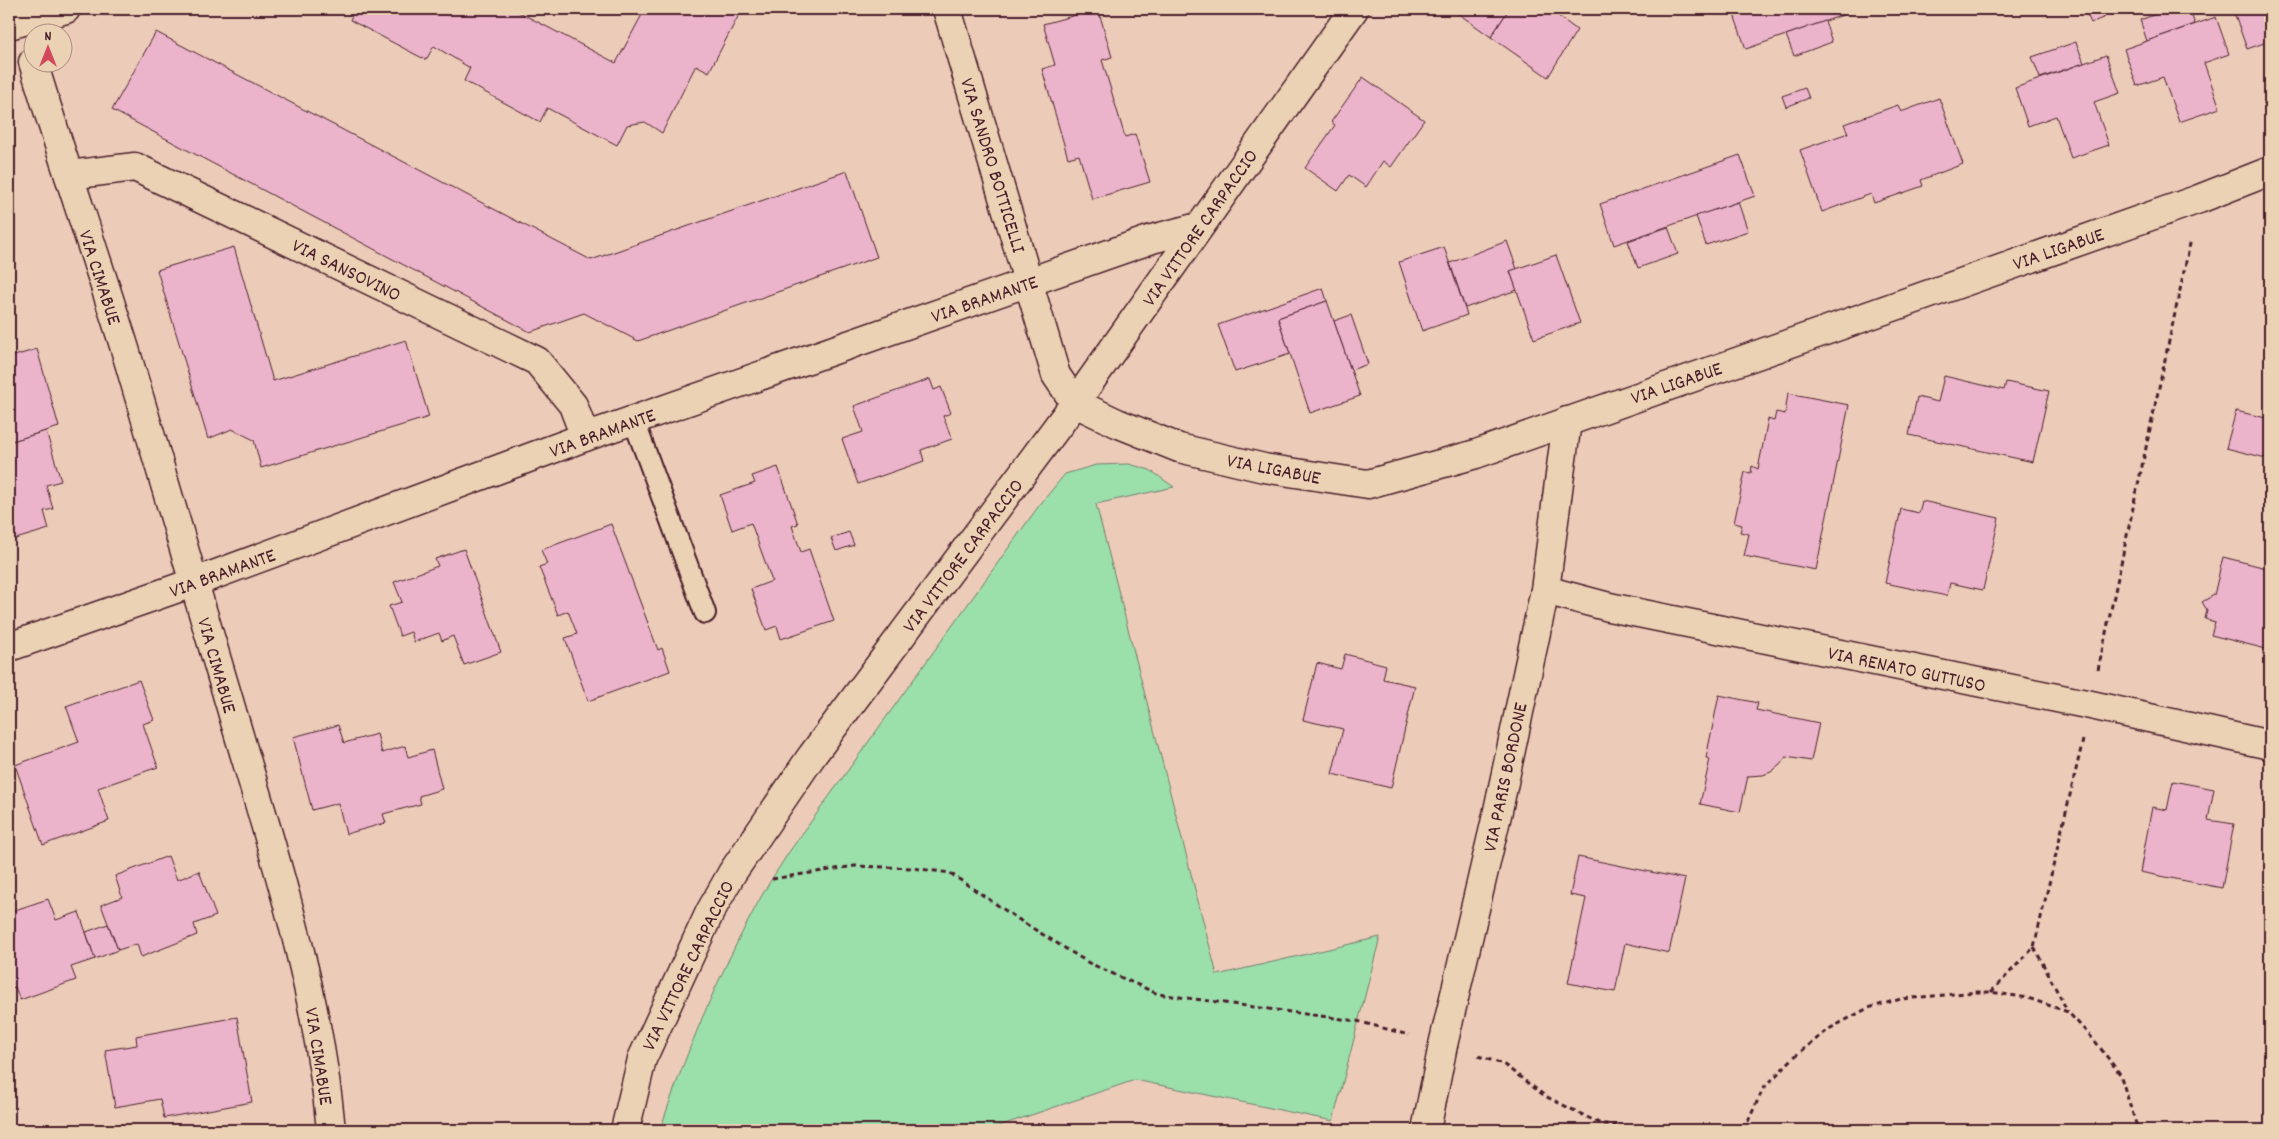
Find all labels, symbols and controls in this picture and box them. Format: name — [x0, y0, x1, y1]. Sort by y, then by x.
north arrow — [22, 22, 72, 72]
text: N — [45, 27, 52, 47]
street label: VIA SANDRO BOTTICELLI — [951, 75, 1031, 257]
street label: VIA VITTORE CARPACCIO — [1137, 145, 1266, 313]
street label: VIA LIGABUE — [2010, 222, 2108, 280]
street label: VIA CIMABUE — [70, 227, 127, 329]
street label: VIA SANSOVINO — [286, 233, 405, 310]
street label: VIA BRAMANTE — [928, 270, 1042, 332]
street label: VIA LIGABUE — [1628, 356, 1726, 414]
street label: VIA BRAMANTE — [546, 403, 660, 467]
street label: VIA LIGABUE — [1224, 448, 1323, 494]
street label: VIA VITTORE CARPACCIO — [897, 474, 1032, 640]
street label: VIA BRAMANTE — [166, 543, 280, 607]
street label: VIA CIMABUE — [188, 615, 242, 717]
street label: VIA RENATO GUTTUSO — [1825, 641, 1988, 701]
street label: VIA PARIS BORDONE — [1477, 700, 1536, 855]
street label: VIA VITTORE CARPACCIO — [636, 877, 743, 1056]
street label: VIA CIMABUE — [296, 1006, 339, 1107]

